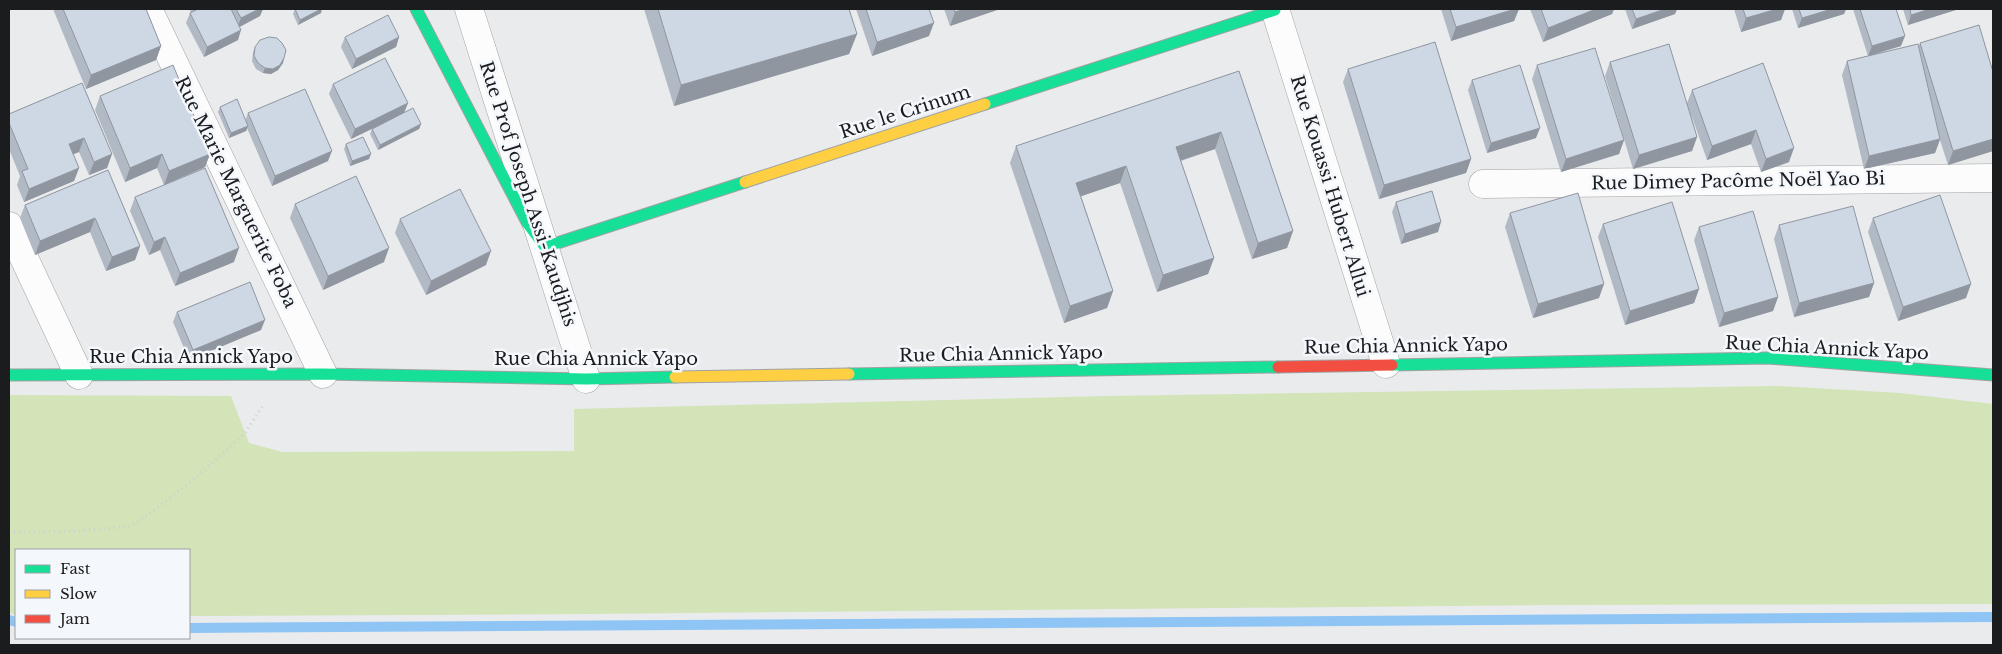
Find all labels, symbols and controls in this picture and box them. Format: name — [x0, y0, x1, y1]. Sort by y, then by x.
street label: Rue Prof Joseph Assi-Kaudjhis — [475, 59, 581, 329]
street label: Rue Kouassi Hubert Allui — [1286, 72, 1374, 300]
street label: Rue Marie Marguerite Foba — [170, 73, 302, 311]
street label: Rue le Crinum — [837, 81, 973, 143]
street label: Rue Dimey Pacôme Noël Yao Bi — [1591, 167, 1885, 195]
street label: Rue Chia Annick Yapo — [1725, 332, 1929, 364]
street label: Rue Chia Annick Yapo — [1304, 333, 1508, 359]
street label: Rue Chia Annick Yapo — [899, 341, 1103, 367]
street label: Rue Chia Annick Yapo — [89, 346, 293, 368]
street label: Rue Chia Annick Yapo — [494, 348, 698, 370]
legend — [15, 549, 190, 639]
text: Fast — [60, 559, 91, 578]
text: Slow — [60, 584, 97, 603]
text: Jam — [58, 609, 90, 628]

